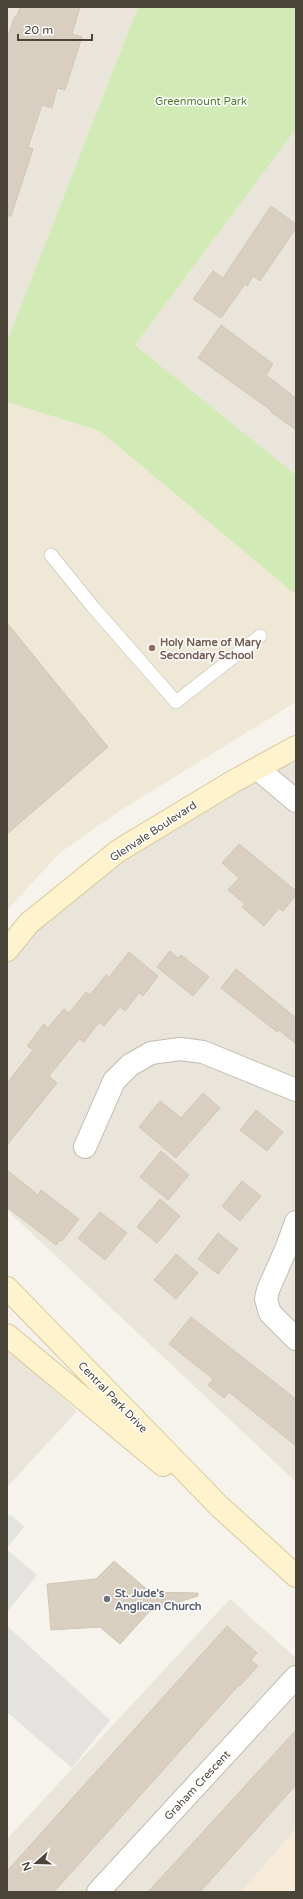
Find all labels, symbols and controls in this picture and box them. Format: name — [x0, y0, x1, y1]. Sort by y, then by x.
scale bar — [18, 16, 92, 42]
text: 20 m — [24, 23, 53, 37]
park label: Greenmount Park — [155, 95, 247, 108]
place label: Holy Name of Mary Secondary School — [160, 636, 261, 663]
marker: Holy Name of Mary Secondary School — [147, 643, 157, 653]
street label: Glenvale Boulevard — [108, 799, 199, 864]
street label: Central Park Drive — [75, 1359, 150, 1436]
place label: St. Jude's Anglican Church — [115, 1587, 202, 1614]
marker: St. Jude's Anglican Church — [102, 1594, 112, 1604]
street label: Graham Crescent — [162, 1748, 233, 1823]
north arrow — [16, 1843, 56, 1883]
text: N — [19, 1860, 35, 1873]

